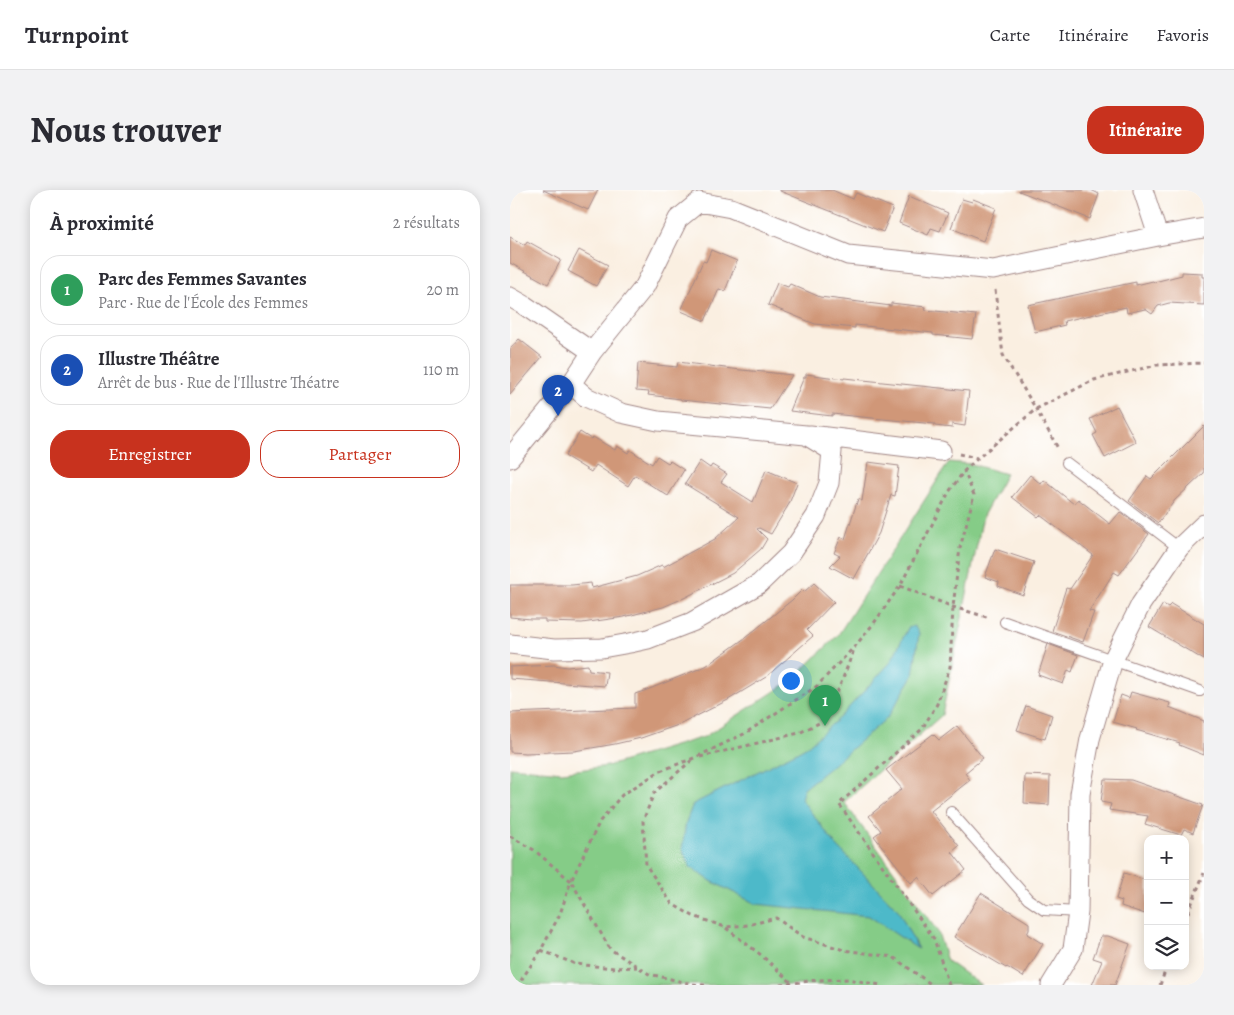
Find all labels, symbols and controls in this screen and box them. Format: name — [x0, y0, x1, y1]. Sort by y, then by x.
text: Turnpoint — [25, 19, 129, 51]
text: Carte — [990, 23, 1030, 47]
text: Itinéraire — [1058, 23, 1129, 47]
text: Favoris — [1157, 23, 1209, 47]
text: Nous trouver — [30, 106, 222, 154]
button: Itinéraire — [1087, 106, 1204, 154]
text: À proximité — [50, 209, 154, 237]
text: 2 résultats — [393, 212, 460, 234]
text: Parc des Femmes Savantes — [98, 266, 307, 292]
text: 1 — [64, 279, 70, 301]
text: 20 m — [426, 279, 459, 301]
text: Parc · Rue de l'École des Femmes — [98, 292, 308, 314]
text: Illustre Théâtre — [98, 346, 220, 372]
text: 2 — [63, 359, 71, 381]
text: 110 m — [423, 359, 459, 381]
text: Arrêt de bus · Rue de l'Illustre Théatre — [98, 372, 339, 394]
pin: 2 — [542, 375, 574, 416]
button: Enregistrer — [50, 430, 250, 478]
button: Partager — [260, 430, 460, 478]
your location — [778, 668, 804, 694]
pin: 1 — [809, 685, 841, 726]
map controls — [1144, 835, 1189, 970]
button: + — [1144, 835, 1189, 880]
button: − — [1144, 880, 1189, 925]
button: layers — [1144, 925, 1189, 970]

